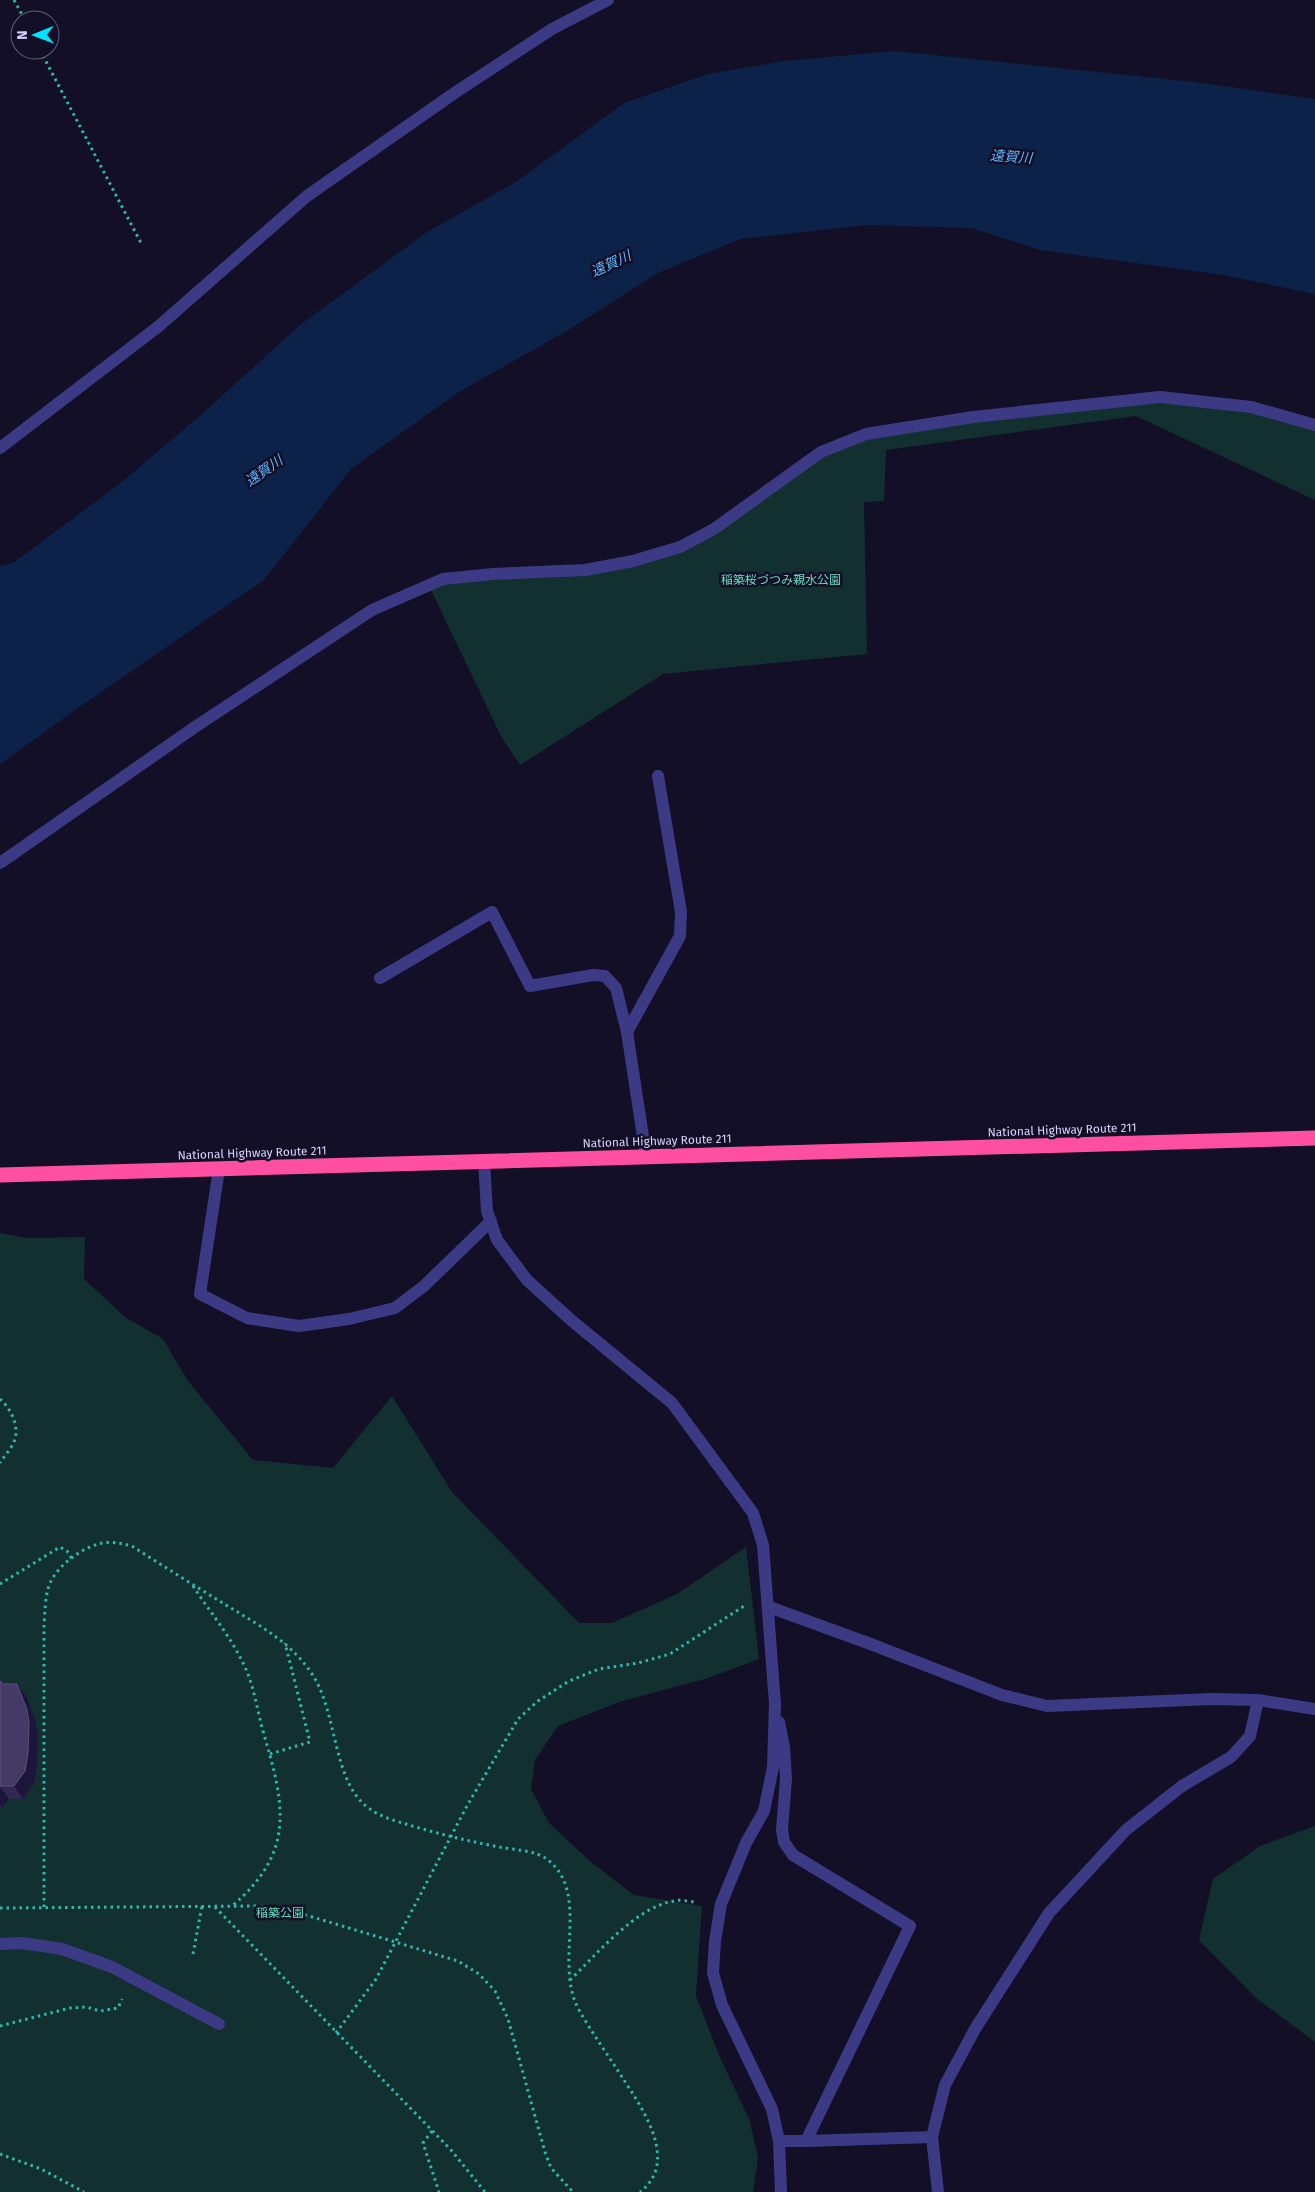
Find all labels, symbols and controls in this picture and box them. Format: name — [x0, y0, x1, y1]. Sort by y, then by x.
north arrow — [10, 10, 60, 60]
text: N — [14, 30, 31, 40]
water label: 遠賀川 — [989, 147, 1035, 167]
water label: 遠賀川 — [588, 247, 635, 281]
water label: 遠賀川 — [242, 451, 288, 490]
park label: 稲築桜づつみ親水公園 — [721, 573, 841, 587]
street label: National Highway Route 211 — [987, 1120, 1137, 1140]
street label: National Highway Route 211 — [582, 1131, 732, 1151]
street label: National Highway Route 211 — [177, 1143, 327, 1163]
park label: 稲築公園 — [256, 1906, 304, 1920]

